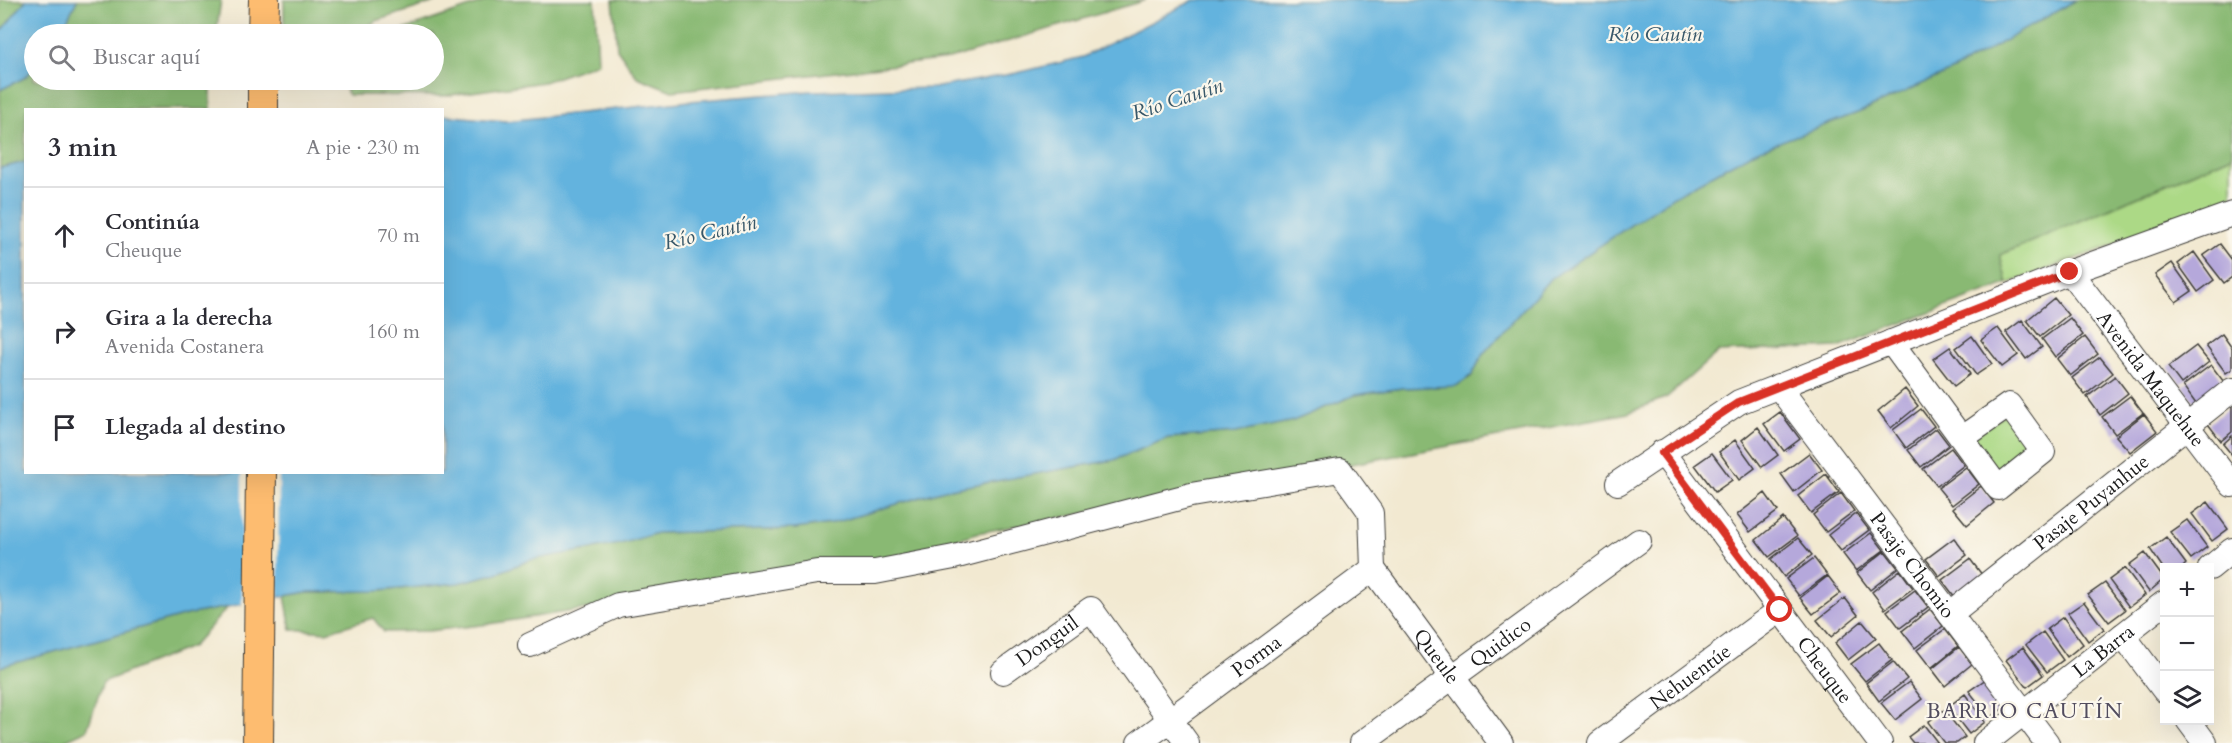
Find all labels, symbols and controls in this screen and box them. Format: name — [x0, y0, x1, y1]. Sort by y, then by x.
water label: Río Cautín — [1608, 20, 1703, 49]
search box — [24, 24, 444, 90]
icon: search — [45, 41, 78, 74]
text: Buscar aquí — [93, 42, 200, 72]
water label: Río Cautín — [1128, 71, 1227, 128]
text: 3 min — [48, 130, 117, 165]
text: A pie · 230 m — [306, 134, 420, 161]
text: Continúa — [105, 207, 200, 237]
water label: Río Cautín — [661, 208, 760, 257]
icon: ahead — [48, 219, 81, 252]
text: 70 m — [377, 222, 420, 249]
text: Cheuque — [105, 237, 182, 264]
route end — [2056, 258, 2082, 284]
text: Gira a la derecha — [105, 303, 273, 333]
street label: Avenida Maquehue — [2090, 305, 2211, 453]
icon: right — [48, 315, 81, 348]
text: 160 m — [367, 318, 420, 345]
text: Avenida Costanera — [105, 333, 264, 360]
icon: arrive — [48, 411, 81, 444]
text: Llegada al destino — [105, 412, 286, 442]
street label: Pasaje Puyanhue — [2028, 448, 2155, 557]
street label: Pasaje Chomio — [1864, 507, 1961, 624]
map controls — [2160, 563, 2214, 725]
button: + — [2160, 563, 2214, 617]
route start — [1766, 596, 1792, 622]
street label: Donguil — [1010, 609, 1084, 673]
street label: Quidico — [1464, 611, 1537, 674]
button: − — [2160, 617, 2214, 671]
street label: La Barra — [2067, 618, 2140, 684]
street label: Queule — [1407, 623, 1466, 689]
street label: Porma — [1226, 629, 1287, 684]
street label: Cheuque — [1791, 631, 1859, 709]
street label: Nehuentúe — [1644, 638, 1737, 716]
button: layers — [2160, 671, 2214, 725]
district label: BARRIO CAUTÍN — [1926, 697, 2124, 726]

